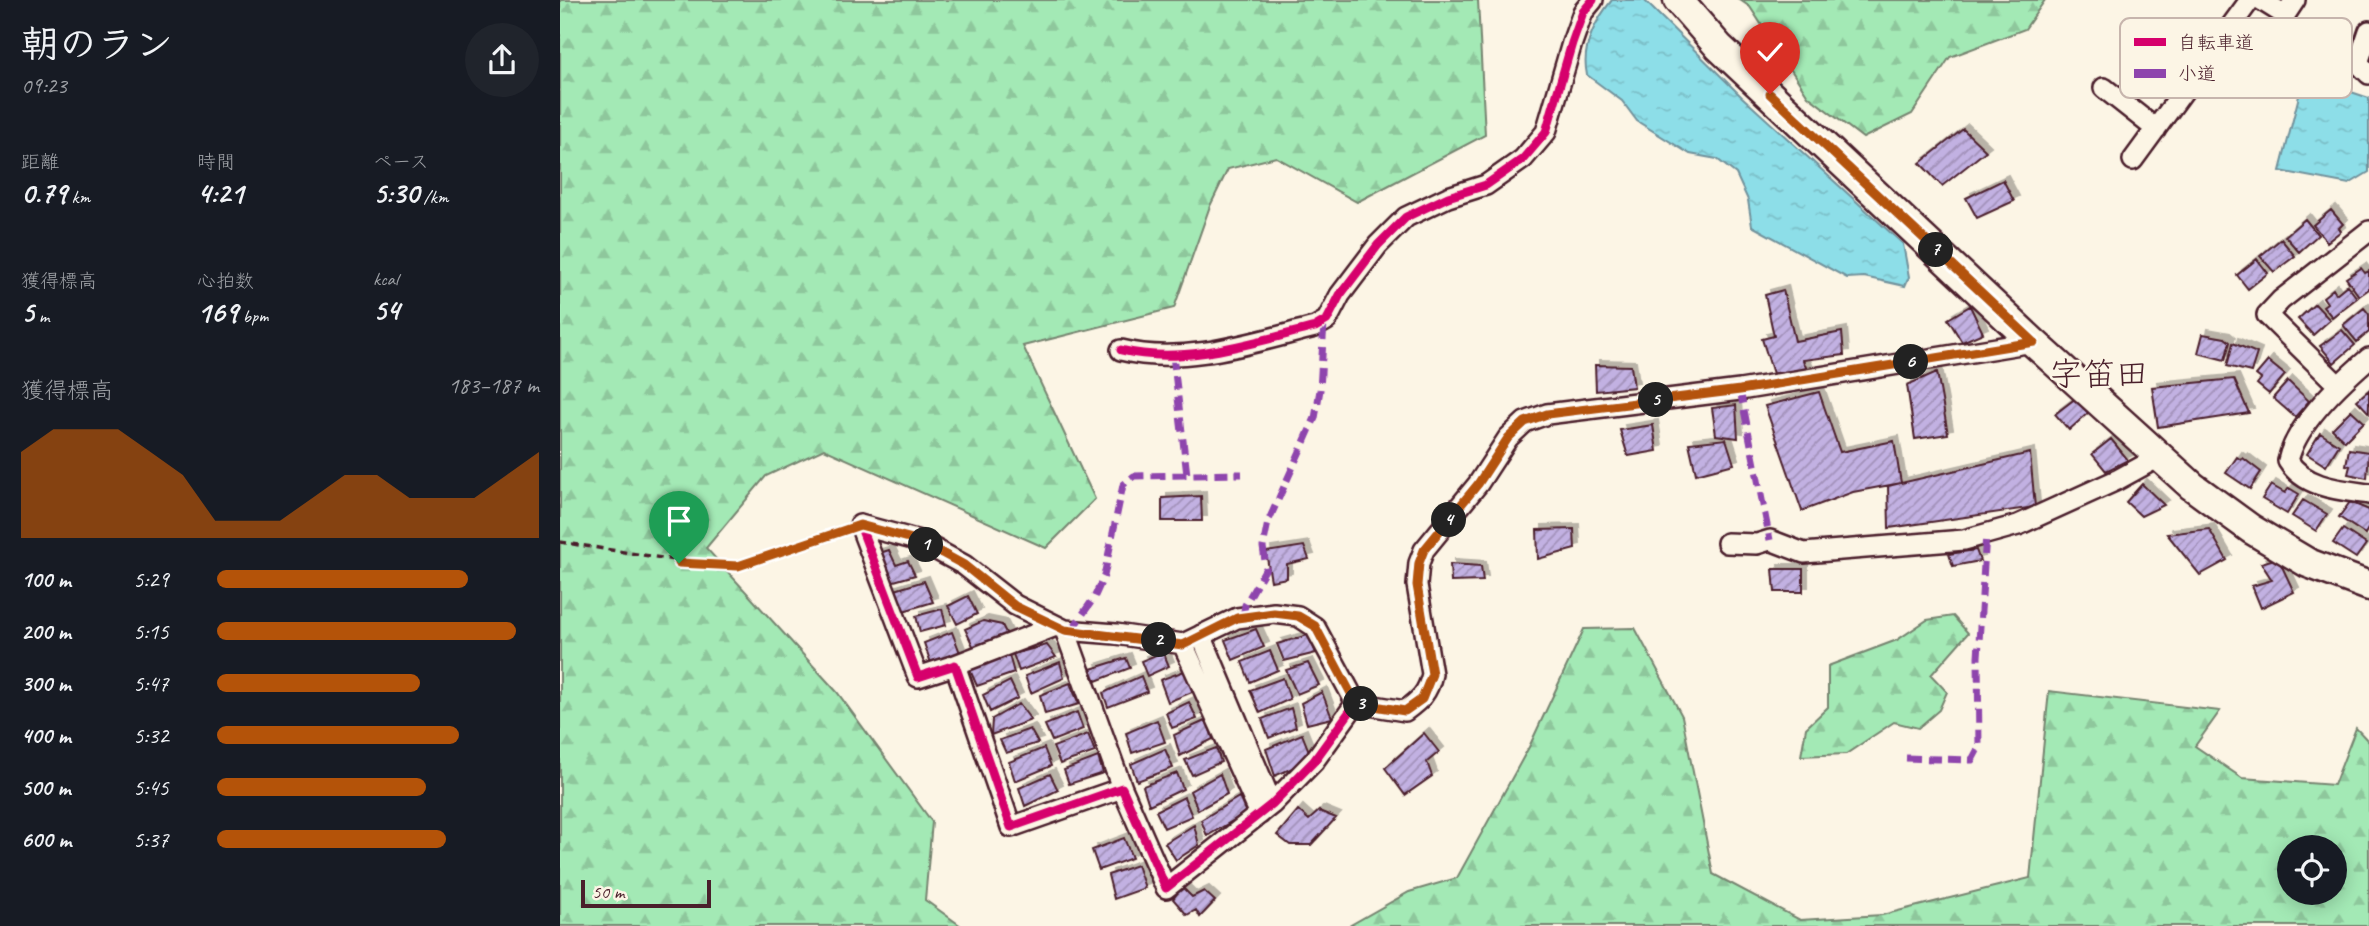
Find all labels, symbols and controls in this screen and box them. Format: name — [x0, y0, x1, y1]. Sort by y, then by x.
legend — [2120, 18, 2352, 98]
text: 朝のラン — [21, 21, 173, 68]
pin — [1740, 22, 1800, 94]
button: share — [465, 23, 539, 97]
text: 自転車道 — [2178, 31, 2254, 55]
icon: check — [1751, 33, 1789, 71]
text: 小道 — [2178, 62, 2216, 86]
text: 09:23 — [21, 71, 67, 100]
text: 距離 — [21, 150, 59, 174]
text: 時間 — [197, 150, 235, 174]
text: ペース — [373, 150, 429, 174]
text: 0.79 — [21, 174, 67, 212]
text: 4:21 — [197, 174, 243, 212]
text: 5:30 — [373, 174, 419, 212]
text: km — [67, 185, 90, 209]
text: /km — [419, 185, 448, 209]
pin: 7 — [1918, 232, 1954, 268]
text: 7 — [1931, 237, 1940, 261]
text: kcal — [373, 267, 398, 291]
text: 獲得標高 — [21, 269, 97, 293]
text: 心拍数 — [197, 269, 254, 293]
text: 54 — [373, 291, 400, 329]
text: 5 — [21, 293, 34, 331]
text: 169 — [197, 293, 238, 331]
text: m — [34, 304, 49, 328]
text: bpm — [238, 304, 268, 328]
pin: 6 — [1894, 344, 1928, 380]
text: 6 — [1906, 349, 1915, 373]
district label: 字笛田 — [2050, 353, 2149, 395]
text: 183–187 m — [448, 371, 539, 400]
text: 獲得標高 — [21, 376, 113, 405]
pin: 5 — [1638, 382, 1674, 418]
text: 5 — [1651, 387, 1660, 411]
pin — [649, 491, 709, 563]
icon: arrive — [660, 502, 698, 540]
pin: 4 — [1432, 503, 1466, 538]
text: 4 — [1444, 507, 1453, 531]
pin: 1 — [908, 528, 944, 562]
text: 1 — [921, 532, 930, 556]
text: 100 m — [21, 565, 71, 594]
text: 5:29 — [133, 565, 169, 594]
text: 200 m — [21, 617, 71, 646]
text: 5:15 — [133, 617, 169, 646]
pin: 2 — [1142, 622, 1176, 658]
text: 2 — [1154, 627, 1163, 651]
text: 300 m — [21, 669, 71, 698]
text: 5:47 — [133, 669, 169, 698]
pin: 3 — [1344, 686, 1378, 722]
text: 3 — [1356, 691, 1365, 715]
text: 400 m — [21, 721, 71, 750]
text: 5:32 — [133, 721, 169, 750]
text: 500 m — [21, 773, 70, 802]
text: 5:45 — [133, 773, 169, 802]
text: 600 m — [21, 825, 71, 854]
text: 5:37 — [133, 825, 169, 854]
map controls — [2277, 835, 2347, 905]
button: locate — [2277, 835, 2347, 905]
scale bar — [581, 877, 710, 909]
text: 50 m — [592, 880, 624, 904]

